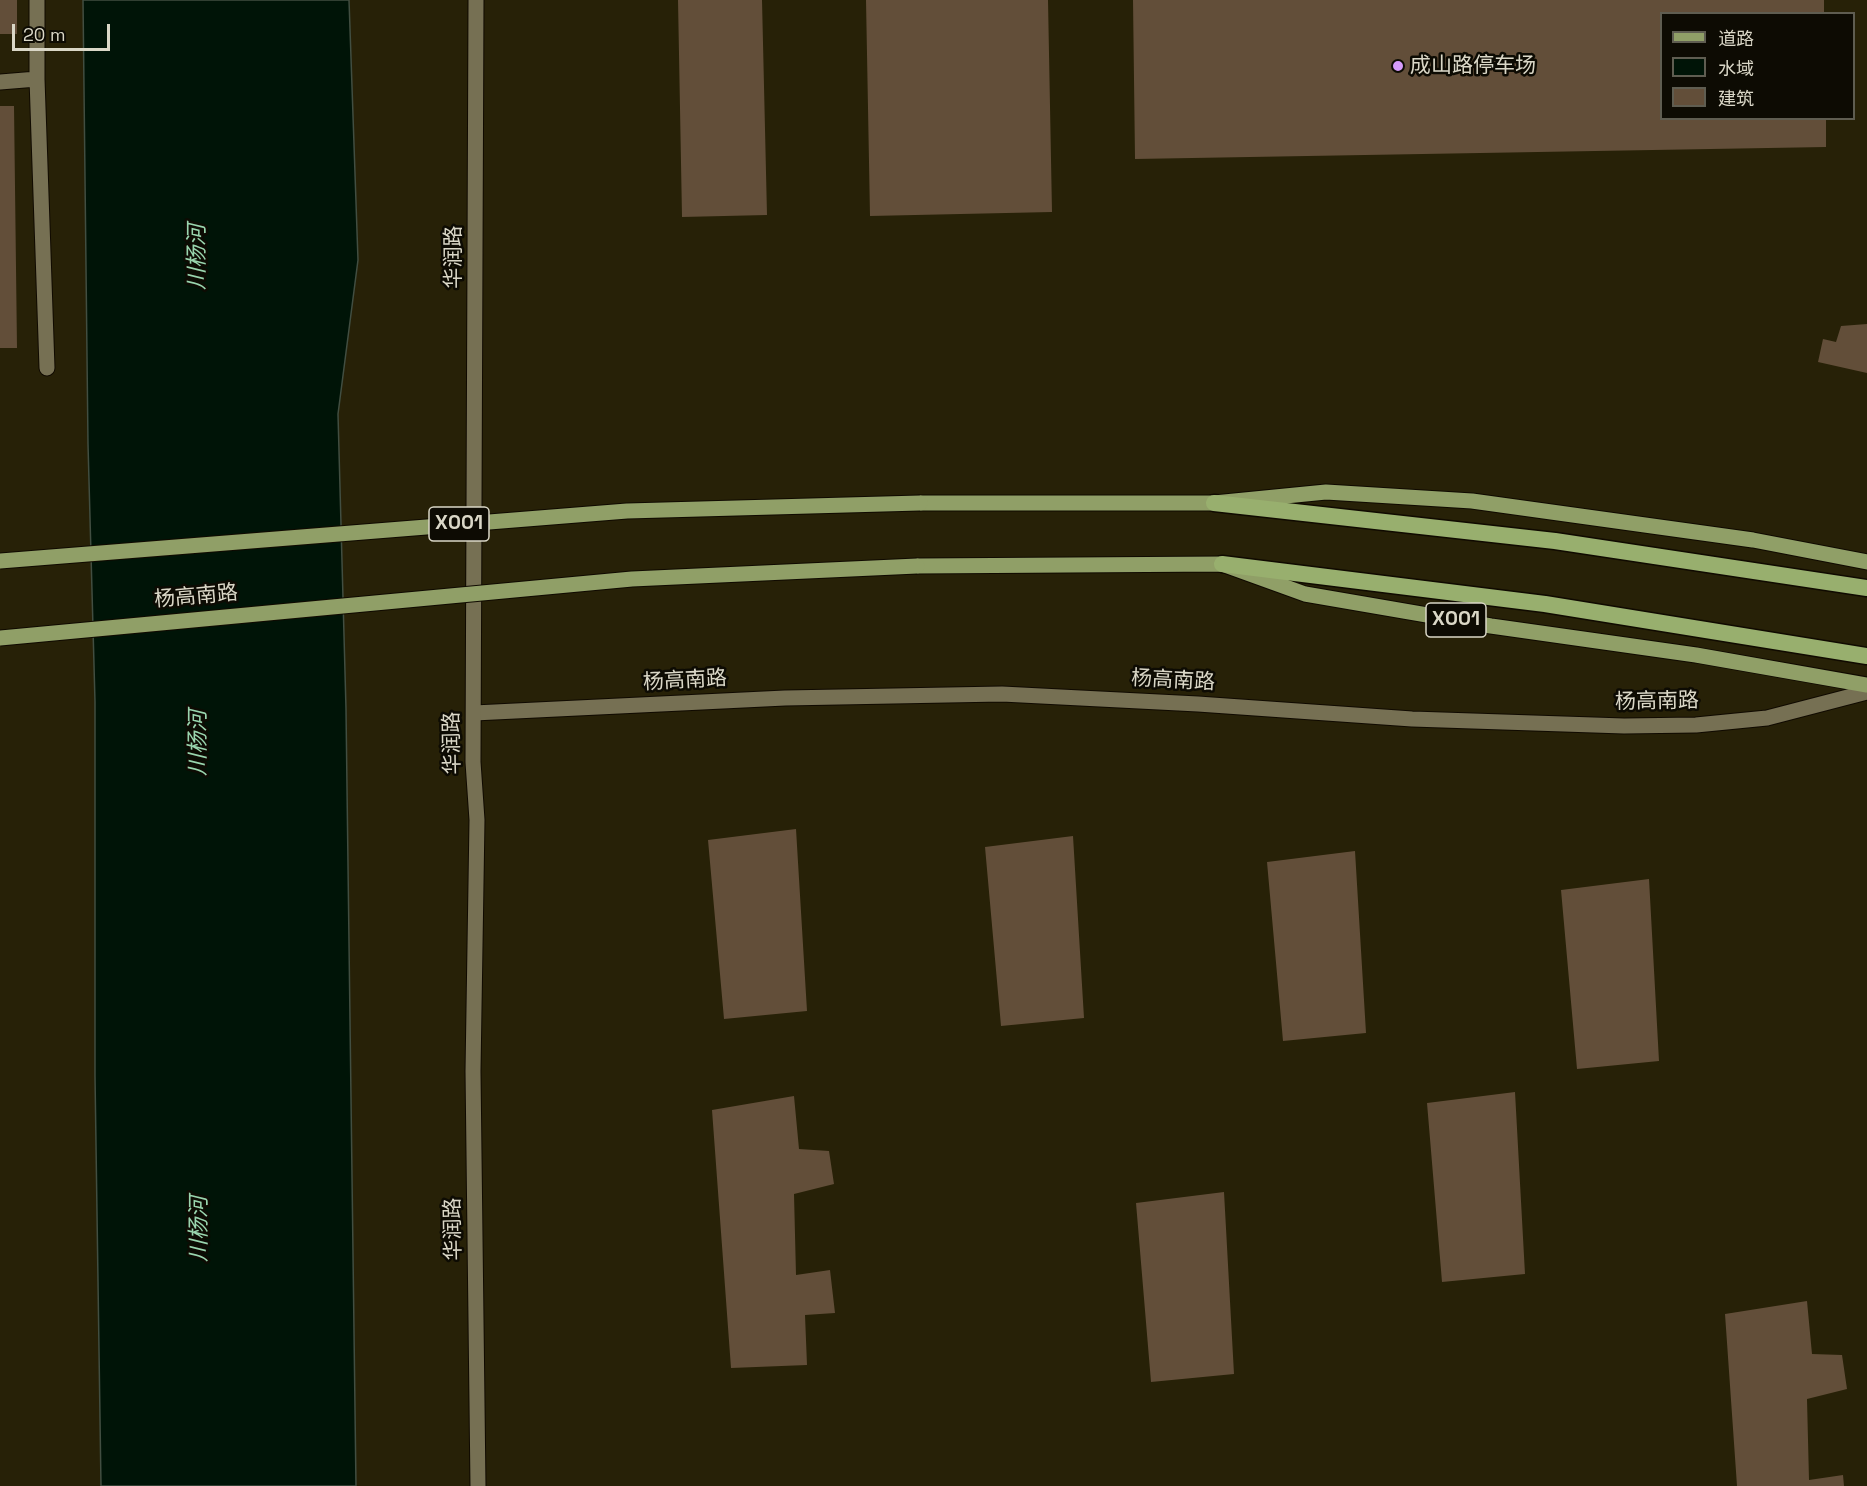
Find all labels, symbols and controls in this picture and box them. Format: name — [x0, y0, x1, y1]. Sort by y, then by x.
scale bar — [15, 12, 112, 50]
legend — [1660, 12, 1855, 120]
text: 20 m — [23, 23, 66, 46]
text: 道路 — [1718, 27, 1754, 50]
place label: 成山路停车场 — [1410, 53, 1536, 79]
text: 水域 — [1718, 57, 1754, 80]
marker: 成山路停车场 — [1391, 59, 1405, 73]
text: 建筑 — [1718, 87, 1754, 110]
water label: 川杨河 — [185, 224, 211, 290]
street label: 华润路 — [441, 226, 467, 288]
road number: X001 — [429, 507, 489, 541]
street label: 杨高南路 — [153, 581, 239, 613]
road number: X001 — [1426, 603, 1486, 637]
street label: 杨高南路 — [642, 666, 728, 696]
street label: 杨高南路 — [1130, 666, 1216, 696]
street label: 杨高南路 — [1615, 689, 1699, 715]
water label: 川杨河 — [186, 710, 212, 776]
street label: 华润路 — [440, 711, 466, 775]
water label: 川杨河 — [187, 1196, 213, 1262]
street label: 华润路 — [441, 1197, 467, 1261]

